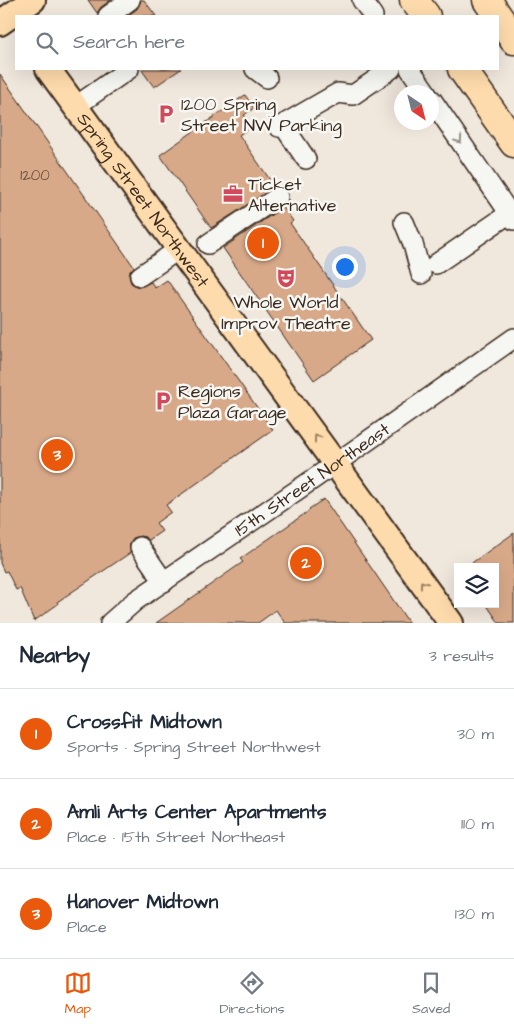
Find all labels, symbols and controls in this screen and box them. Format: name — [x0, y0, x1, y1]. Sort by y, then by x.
search box — [15, 15, 499, 70]
icon: search — [33, 29, 61, 57]
text: Search here — [73, 29, 185, 56]
north arrow — [394, 85, 439, 130]
place label: 1200 Spring Street NW Parking — [181, 92, 342, 139]
parking icon: 1200 Spring Street NW Parking — [155, 103, 177, 125]
street label: Spring Street Northwest — [71, 108, 215, 293]
one-way arrow — [453, 134, 462, 144]
house number: 1200 — [20, 165, 50, 186]
place label: Ticket Alternative — [248, 172, 337, 218]
office icon: Ticket Alternative — [222, 183, 244, 205]
pin: 1 — [247, 224, 279, 262]
your location — [332, 254, 358, 280]
theatre icon: Whole World Improv Theatre — [275, 267, 297, 289]
place label: Whole World Improv Theatre — [221, 290, 351, 336]
place label: Regions Plaza Garage — [178, 379, 287, 426]
parking icon: Regions Plaza Garage — [152, 390, 174, 412]
street label: 15th Street Northeast — [229, 417, 396, 543]
one-way arrow — [314, 434, 323, 444]
pin: 3 — [41, 436, 73, 474]
pin: 2 — [290, 544, 322, 582]
map controls — [454, 563, 499, 608]
button: layers — [454, 563, 499, 608]
one-way arrow — [420, 580, 429, 589]
text: Nearby — [20, 641, 90, 670]
text: 3 results — [429, 645, 494, 667]
text: Crossfit Midtown — [67, 709, 222, 736]
text: 1 — [35, 723, 37, 745]
text: 30 m — [457, 723, 494, 745]
text: Sports · Spring Street Northwest — [67, 736, 321, 758]
text: Amli Arts Center Apartments — [67, 799, 327, 826]
text: 2 — [31, 813, 41, 835]
text: 110 m — [461, 813, 494, 835]
text: Place · 15th Street Northeast — [67, 826, 285, 848]
text: Hanover Midtown — [67, 889, 218, 916]
text: 3 — [32, 903, 40, 925]
text: 130 m — [455, 903, 494, 925]
text: Place — [67, 916, 107, 938]
tab: Map — [64, 969, 92, 1019]
tab: Directions — [219, 969, 284, 1019]
tab: Saved — [412, 969, 450, 1019]

